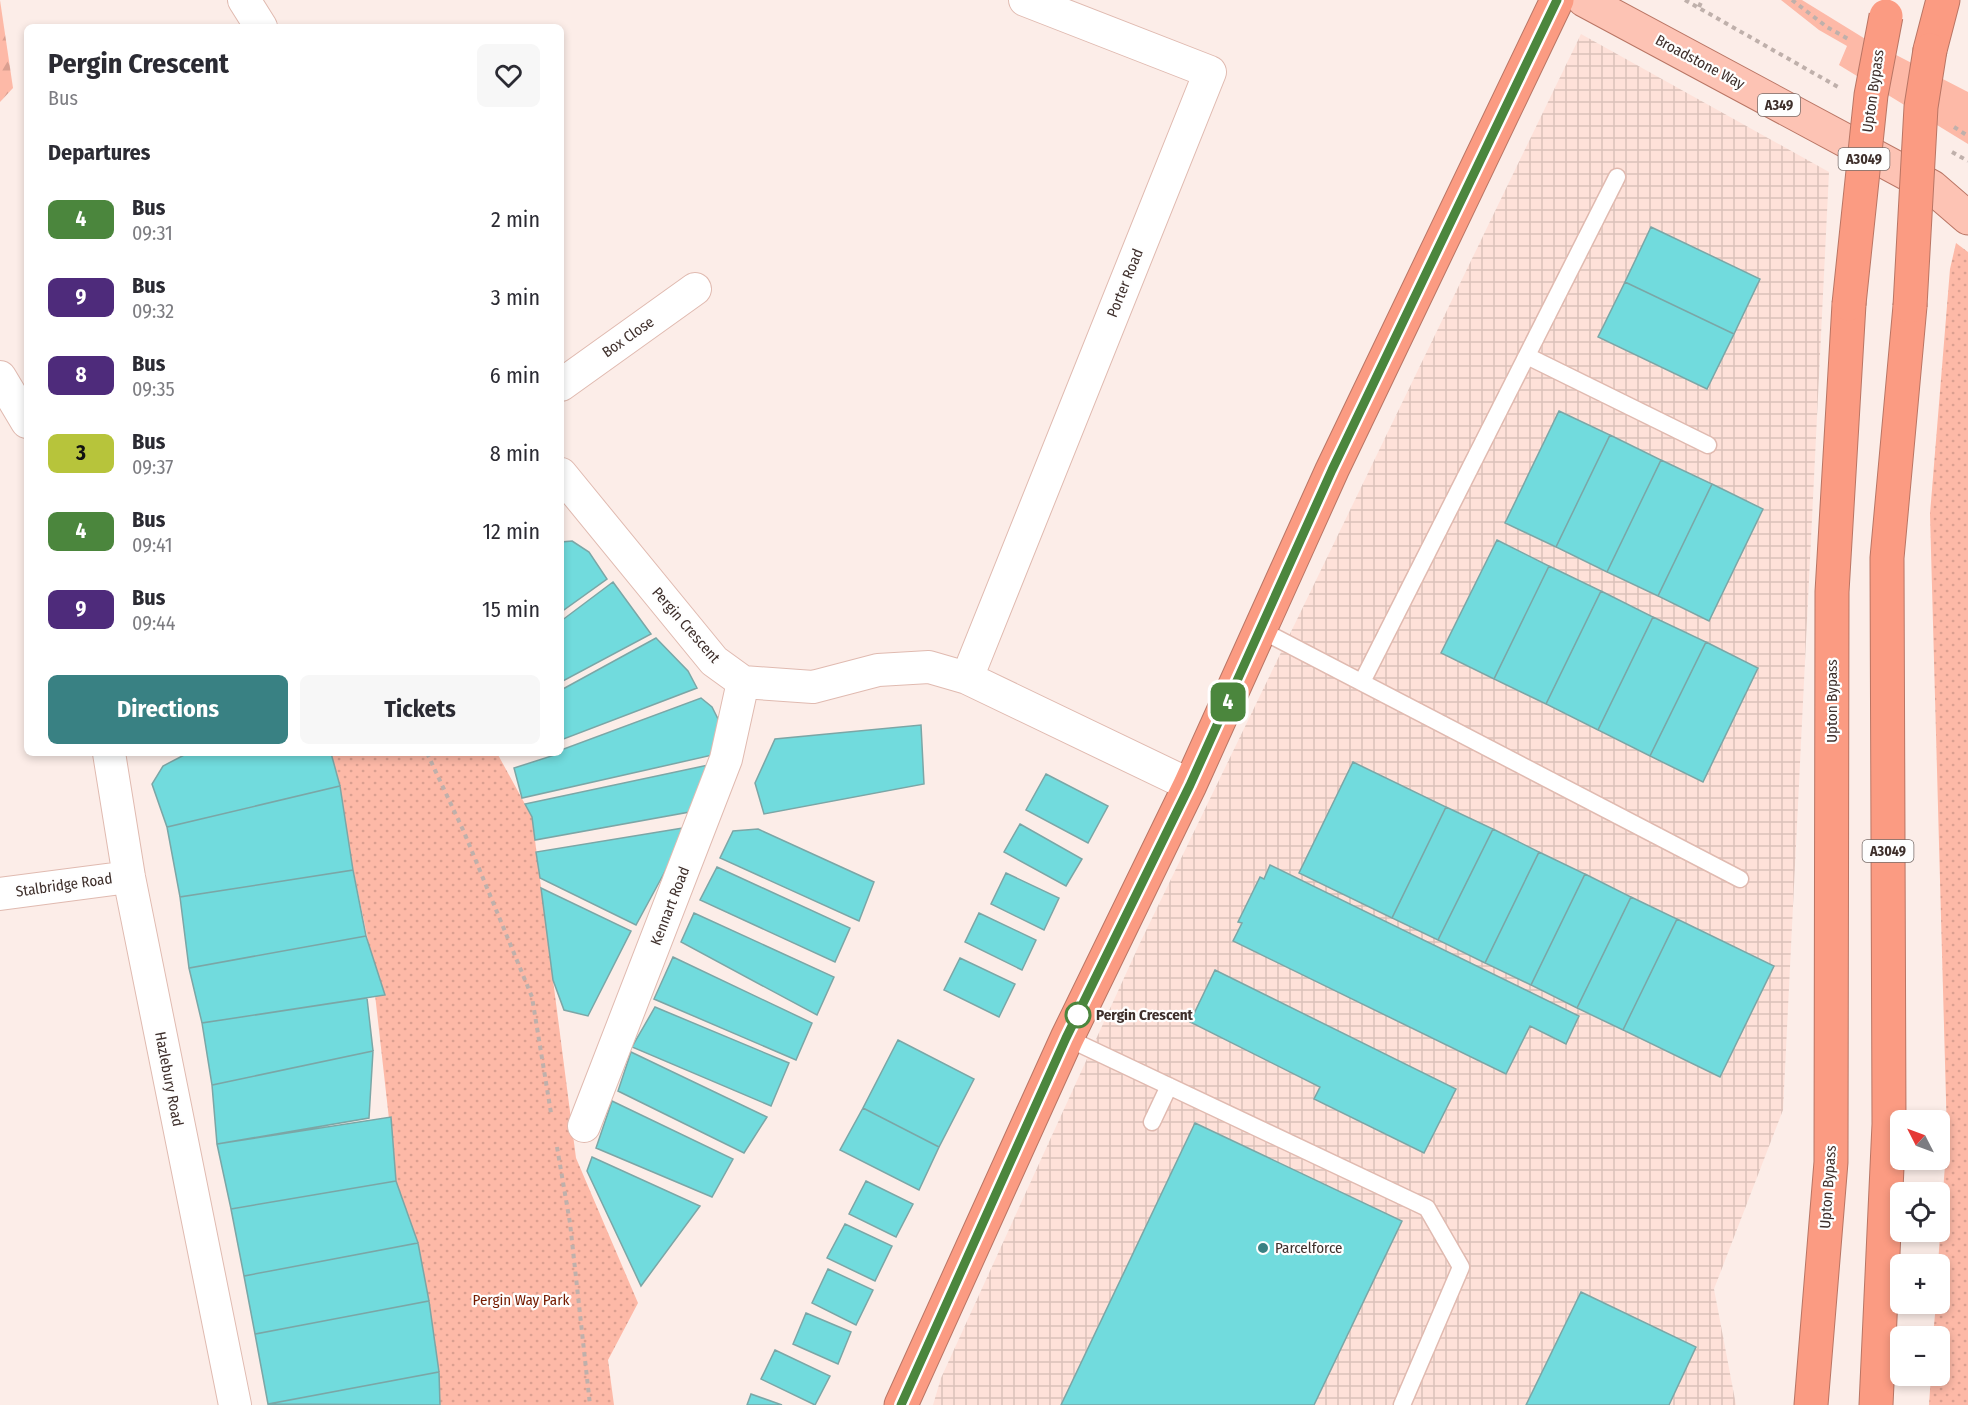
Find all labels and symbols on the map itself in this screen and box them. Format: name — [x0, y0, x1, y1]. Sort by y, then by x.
street label: Broadstone Way — [1652, 31, 1748, 93]
street label: Upton Bypass — [1858, 48, 1888, 134]
road number: A349 — [1758, 94, 1800, 116]
road number: A3049 — [1838, 148, 1890, 170]
street label: Porter Road — [1103, 246, 1147, 320]
street label: Box Close — [599, 313, 657, 361]
street label: Pergin Crescent — [648, 583, 724, 667]
street label: Upton Bypass — [1823, 659, 1841, 743]
line badge: 4 — [1208, 682, 1248, 722]
road number: A3049 — [1862, 840, 1914, 862]
street label: Kennart Road — [647, 864, 693, 948]
street label: Stalbridge Road — [15, 869, 113, 901]
marker: Pergin Crescent — [1065, 1002, 1091, 1028]
place label: Pergin Crescent — [1096, 1006, 1194, 1024]
street label: Hazlebury Road — [151, 1030, 187, 1128]
north arrow — [1890, 1110, 1950, 1170]
street label: Upton Bypass — [1816, 1145, 1840, 1229]
place label: Parcelforce — [1275, 1239, 1342, 1257]
marker: Parcelforce — [1256, 1241, 1270, 1255]
park label: Pergin Way Park — [473, 1291, 569, 1309]

